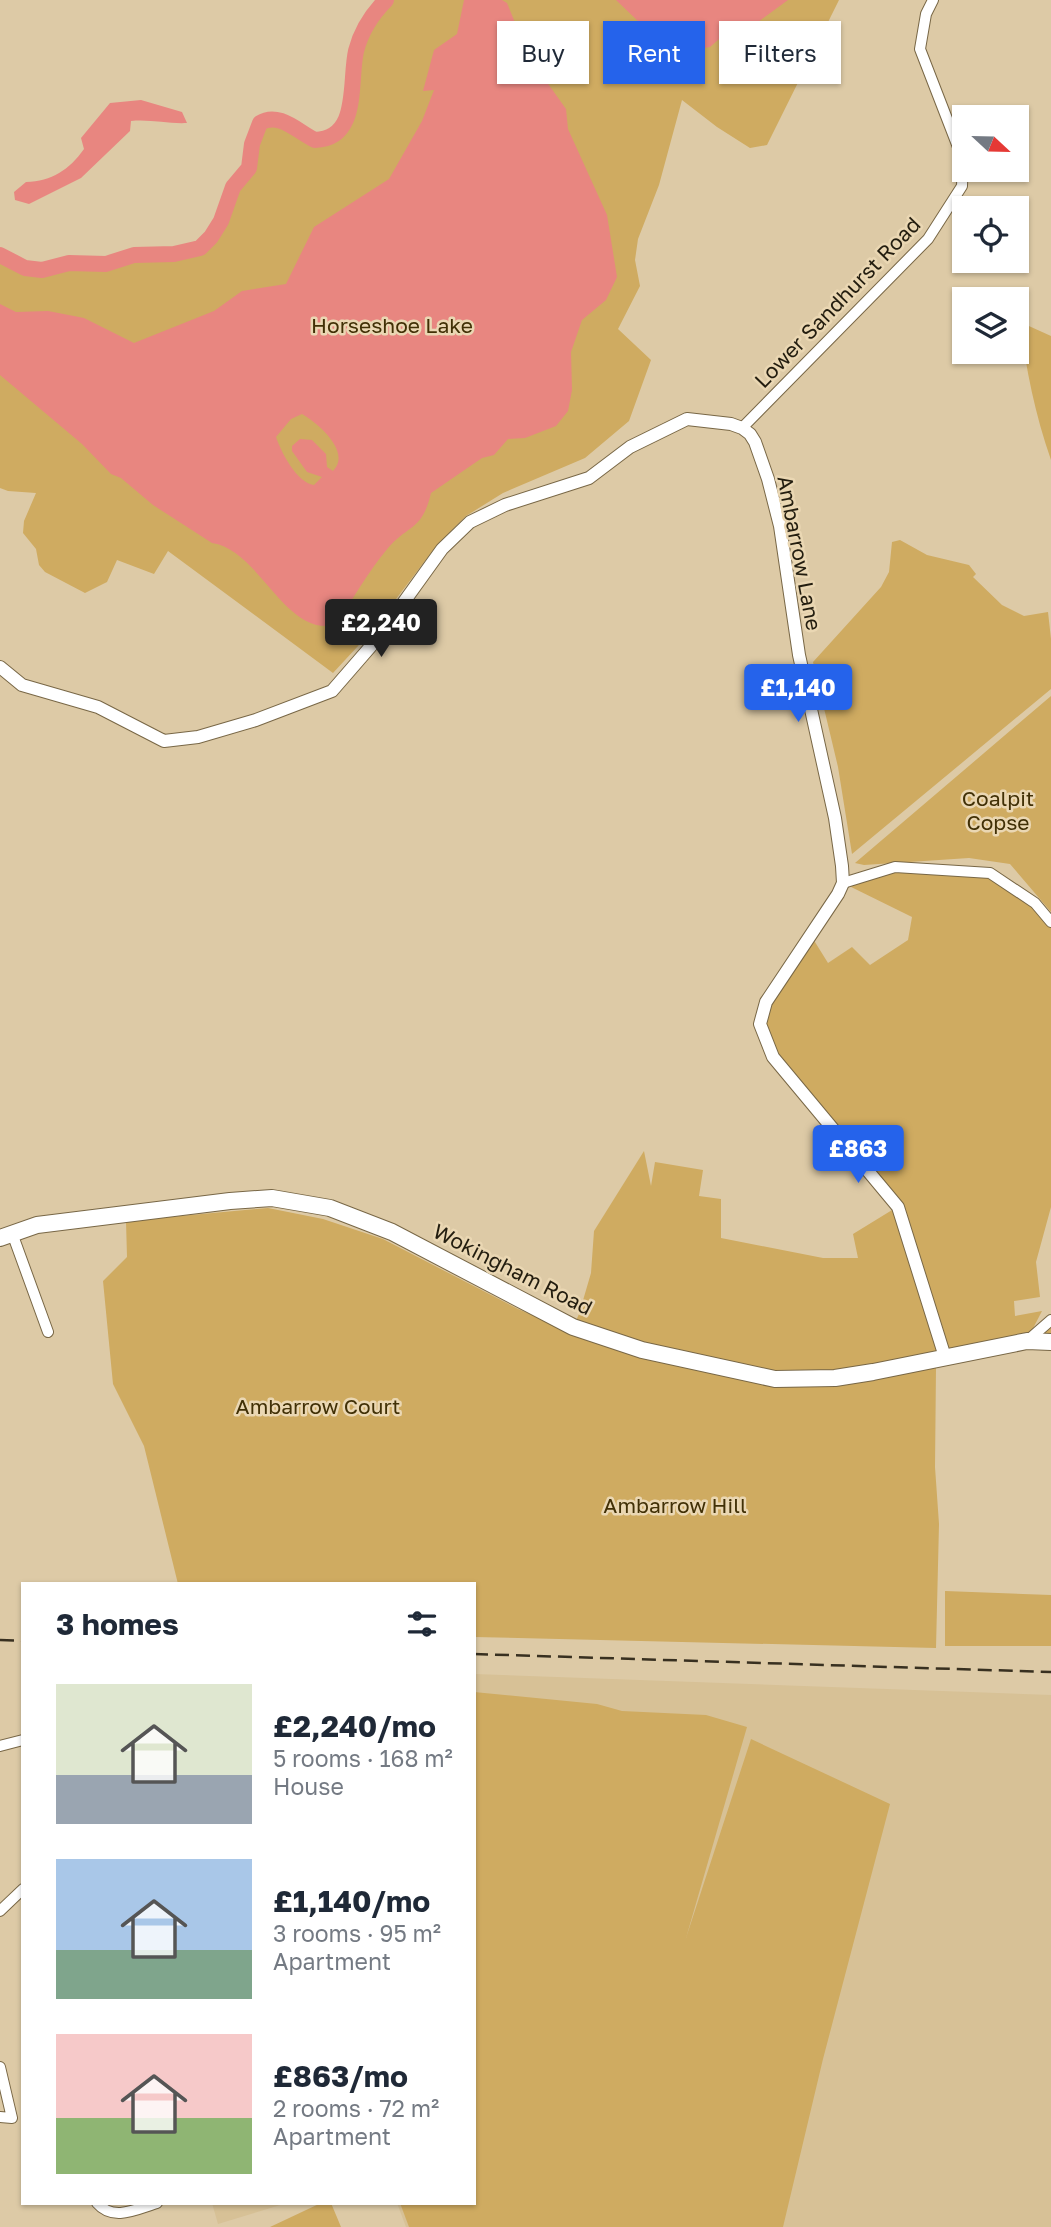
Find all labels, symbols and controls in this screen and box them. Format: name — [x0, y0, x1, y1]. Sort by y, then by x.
chip: Buy — [497, 21, 589, 84]
chip: Rent — [603, 21, 705, 84]
chip: Filters — [719, 21, 841, 84]
north arrow — [952, 105, 1029, 182]
map controls — [952, 105, 1029, 364]
button: locate — [952, 196, 1029, 273]
street label: Lower Sandhurst Road — [749, 211, 925, 393]
button: layers — [952, 287, 1029, 364]
park label: Horseshoe Lake — [311, 312, 473, 338]
street label: Ambarrow Lane — [772, 473, 828, 633]
pin: £2,240 — [324, 600, 438, 659]
text: £2,240 — [341, 608, 421, 636]
pin: £1,140 — [741, 664, 855, 724]
text: £1,140 — [760, 673, 836, 701]
park label: Coalpit Copse — [962, 785, 1034, 835]
pin: £863 — [817, 1126, 899, 1185]
text: £863 — [829, 1134, 887, 1162]
street label: Wokingham Road — [429, 1218, 597, 1320]
park label: Ambarrow Court — [236, 1393, 400, 1419]
park label: Ambarrow Hill — [603, 1492, 747, 1518]
icon: filters — [403, 1605, 441, 1643]
text: 3 homes — [56, 1606, 179, 1642]
text: £2,240/mo — [273, 1708, 436, 1744]
icon: home — [112, 1712, 196, 1796]
text: 5 rooms · 168 m² — [273, 1744, 453, 1772]
text: House — [273, 1772, 344, 1800]
text: £1,140/mo — [273, 1883, 430, 1919]
icon: home — [112, 1887, 196, 1971]
text: 3 rooms · 95 m² — [273, 1919, 441, 1947]
text: Apartment — [273, 1947, 391, 1975]
text: £863/mo — [273, 2058, 408, 2094]
icon: home — [112, 2062, 196, 2146]
text: 2 rooms · 72 m² — [273, 2094, 439, 2122]
text: Apartment — [273, 2122, 391, 2150]

